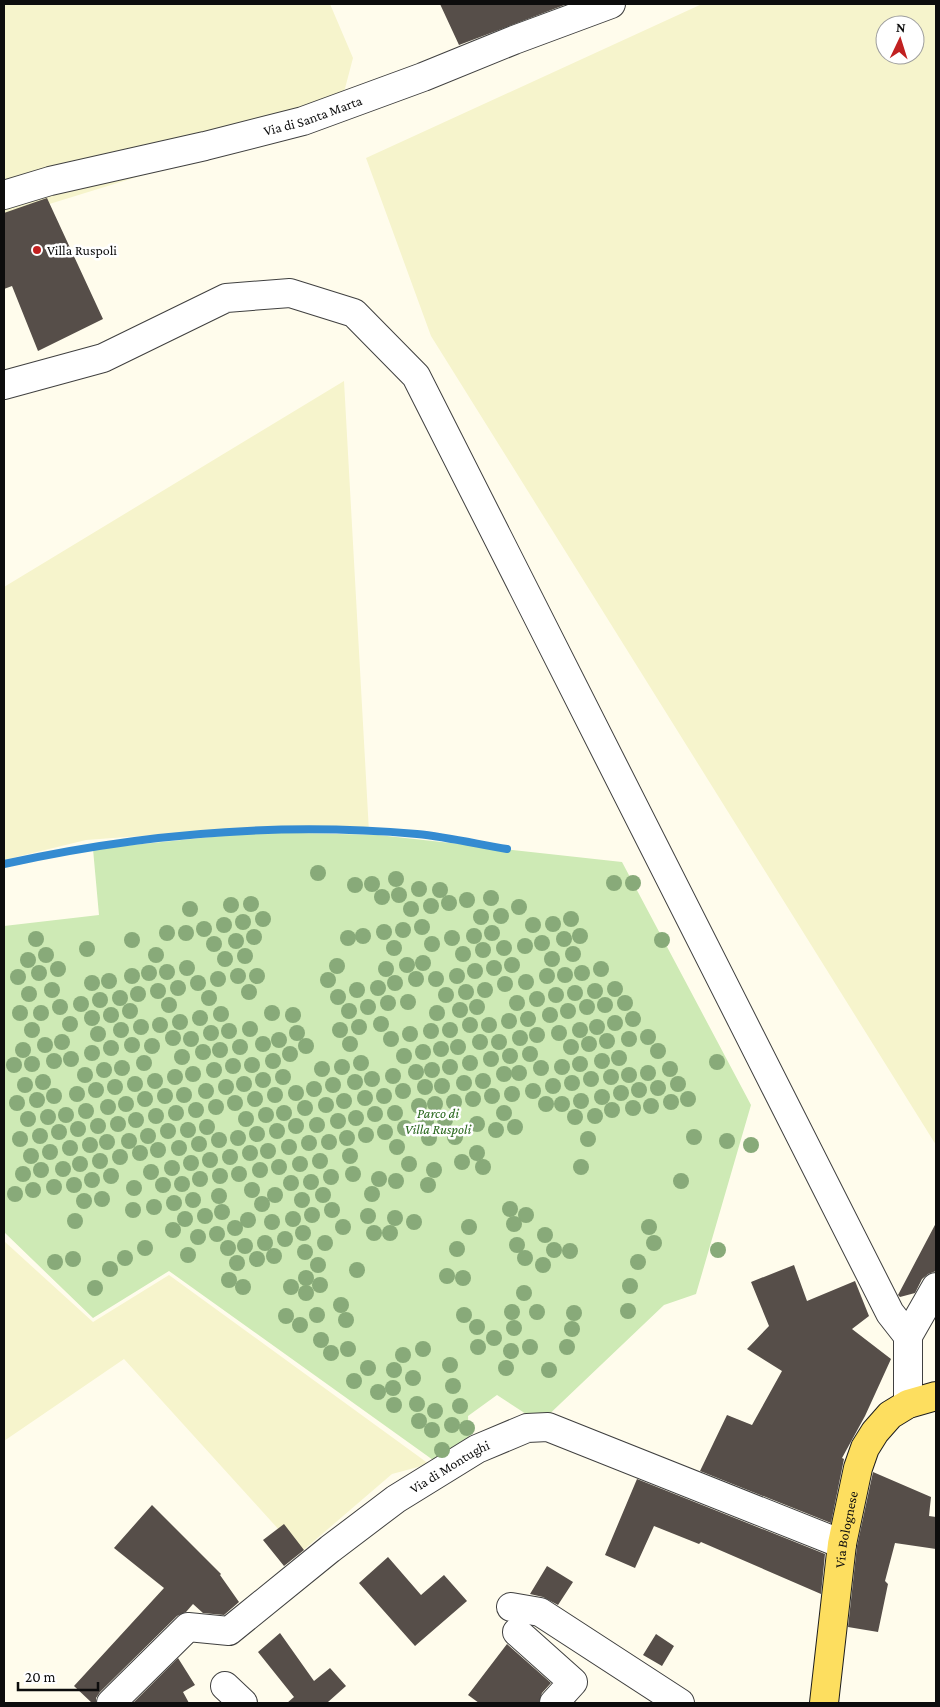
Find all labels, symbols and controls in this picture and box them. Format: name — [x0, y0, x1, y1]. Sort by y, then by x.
north arrow — [875, 15, 925, 65]
text: N — [896, 19, 907, 35]
street label: Via di Santa Marta — [262, 92, 365, 139]
place label: Villa Ruspoli — [47, 242, 117, 258]
marker: Villa Ruspoli — [31, 244, 43, 256]
park label: Parco di Villa Ruspoli — [405, 1105, 471, 1137]
street label: Via di Montughi — [407, 1437, 492, 1497]
street label: Via Bolognese — [831, 1490, 861, 1569]
scale bar — [18, 1660, 98, 1692]
text: 20 m — [25, 1669, 56, 1685]

